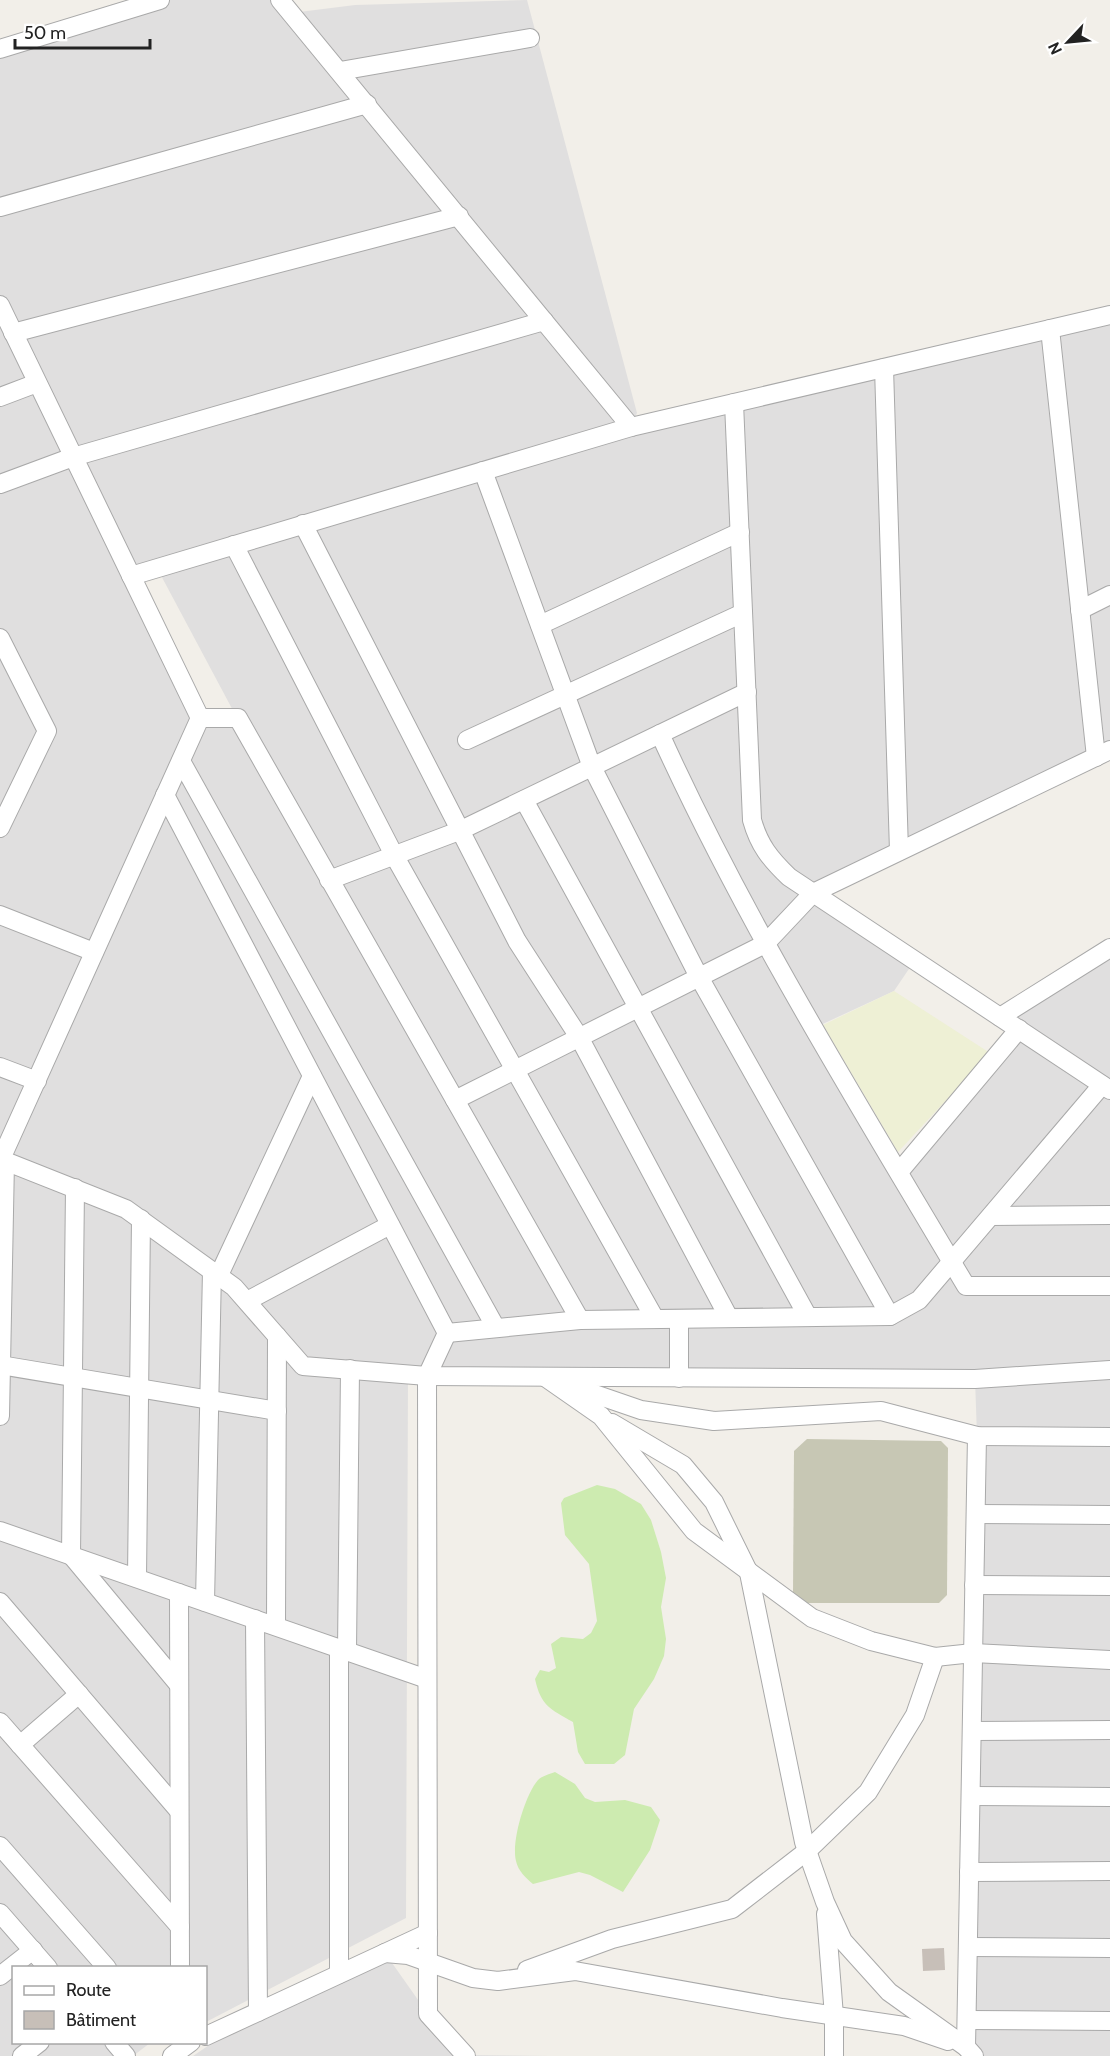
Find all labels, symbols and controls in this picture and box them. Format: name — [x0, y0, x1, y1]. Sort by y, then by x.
scale bar — [15, 12, 150, 50]
north arrow — [1038, 12, 1098, 72]
text: 50 m — [24, 22, 66, 44]
text: N — [1044, 39, 1066, 58]
legend — [12, 1966, 207, 2044]
text: Route — [66, 1979, 111, 2001]
text: Bâtiment — [66, 2009, 136, 2031]

